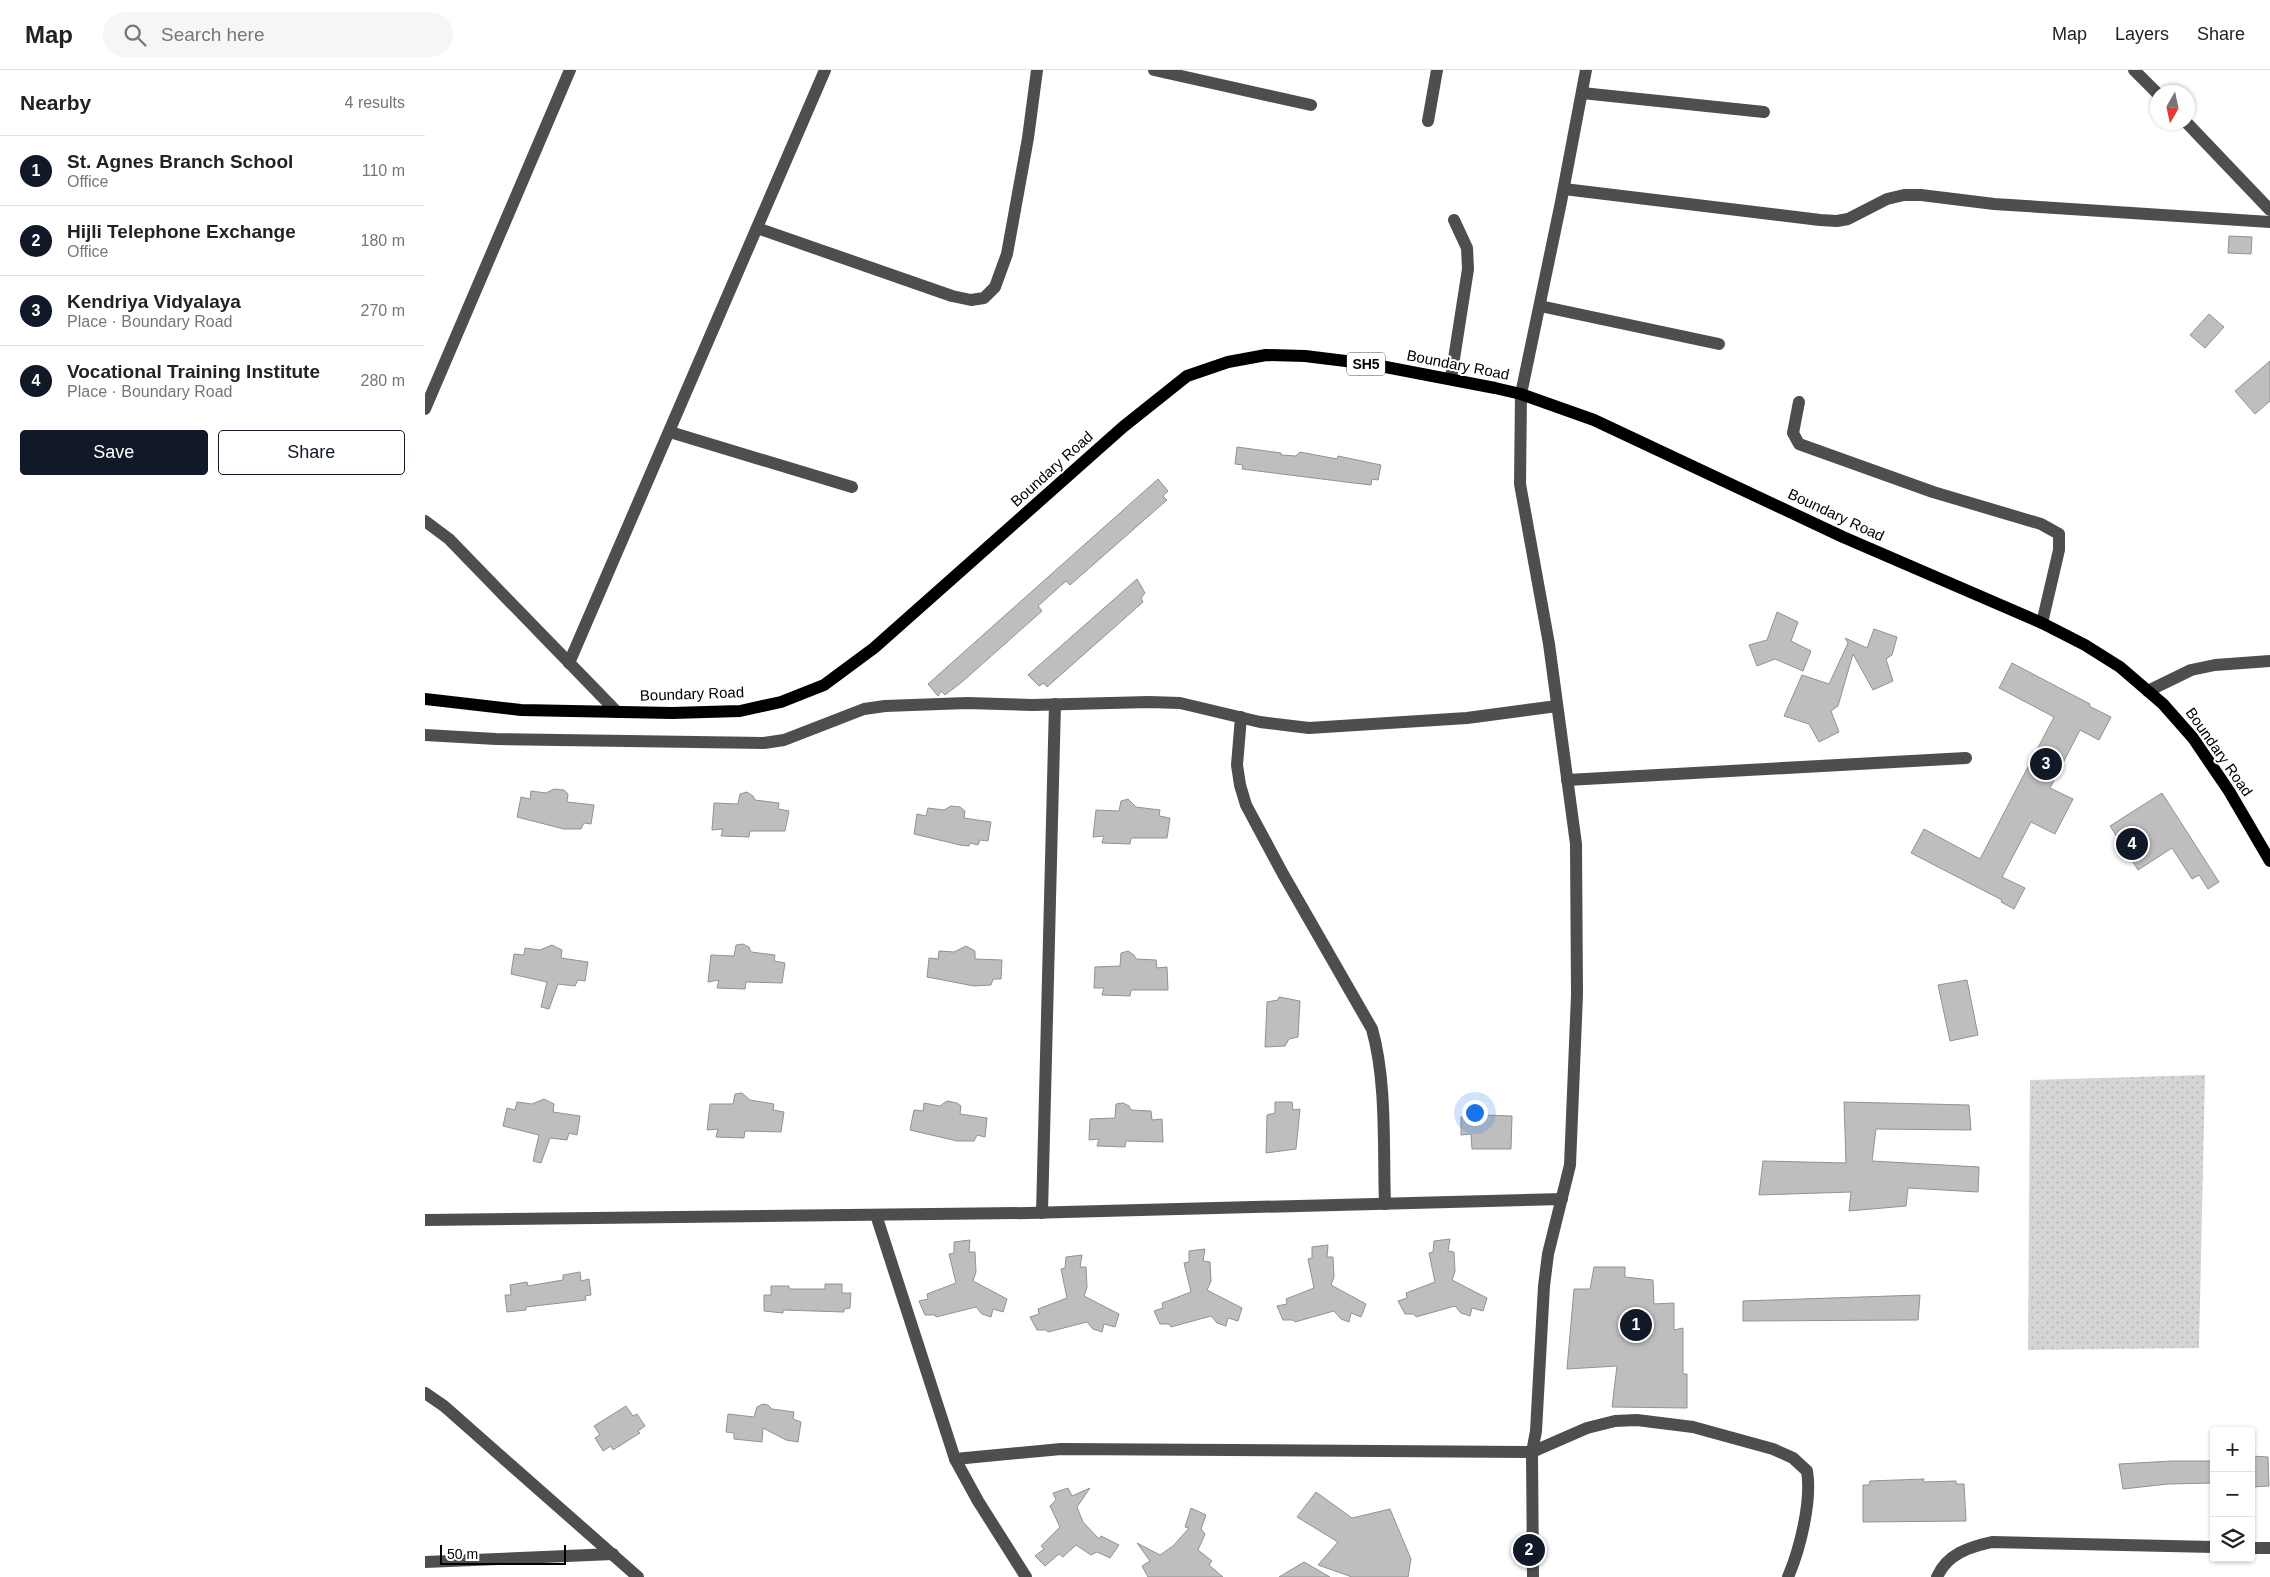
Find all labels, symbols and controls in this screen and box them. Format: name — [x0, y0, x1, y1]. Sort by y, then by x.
search box — [103, 12, 453, 57]
text: Map — [25, 21, 73, 48]
icon: search — [121, 21, 149, 49]
text: Search here — [161, 24, 265, 45]
text: Map — [2052, 24, 2087, 44]
text: Layers — [2115, 24, 2169, 44]
text: Share — [2197, 24, 2245, 44]
north arrow — [2150, 85, 2195, 130]
text: Nearby — [20, 91, 91, 114]
text: 4 results — [345, 94, 405, 111]
text: St. Agnes Branch School — [67, 151, 293, 172]
text: 1 — [32, 162, 40, 179]
text: 110 m — [362, 162, 405, 179]
text: Office — [67, 173, 109, 190]
text: Hijli Telephone Exchange — [67, 221, 296, 242]
text: 2 — [32, 232, 40, 249]
text: 180 m — [361, 232, 405, 249]
text: Office — [67, 243, 109, 260]
text: Kendriya Vidyalaya — [67, 291, 241, 312]
text: 3 — [32, 302, 40, 319]
text: 270 m — [361, 302, 405, 319]
text: Place · Boundary Road — [67, 313, 232, 330]
street label: Boundary Road — [1405, 346, 1511, 383]
road number: SH5 — [1347, 352, 1385, 376]
text: Vocational Training Institute — [67, 361, 320, 382]
text: 4 — [32, 372, 40, 389]
text: 280 m — [361, 372, 405, 389]
text: Place · Boundary Road — [67, 383, 232, 400]
street label: Boundary Road — [1007, 427, 1096, 510]
button: Save — [20, 430, 208, 475]
button: Share — [218, 430, 405, 475]
street label: Boundary Road — [1785, 485, 1887, 544]
street label: Boundary Road — [640, 683, 744, 704]
street label: Boundary Road — [2183, 704, 2256, 799]
pin: 3 — [2030, 745, 2062, 783]
pin: 4 — [2116, 825, 2148, 863]
your location — [1462, 1100, 1488, 1126]
pin: 1 — [1620, 1306, 1652, 1344]
map controls — [2210, 1427, 2255, 1562]
button: + — [2210, 1427, 2255, 1472]
button: − — [2210, 1472, 2255, 1517]
button: layers — [2210, 1517, 2255, 1562]
pin: 2 — [1513, 1531, 1545, 1569]
scale bar — [440, 1542, 566, 1565]
text: 50 m — [447, 1546, 478, 1562]

